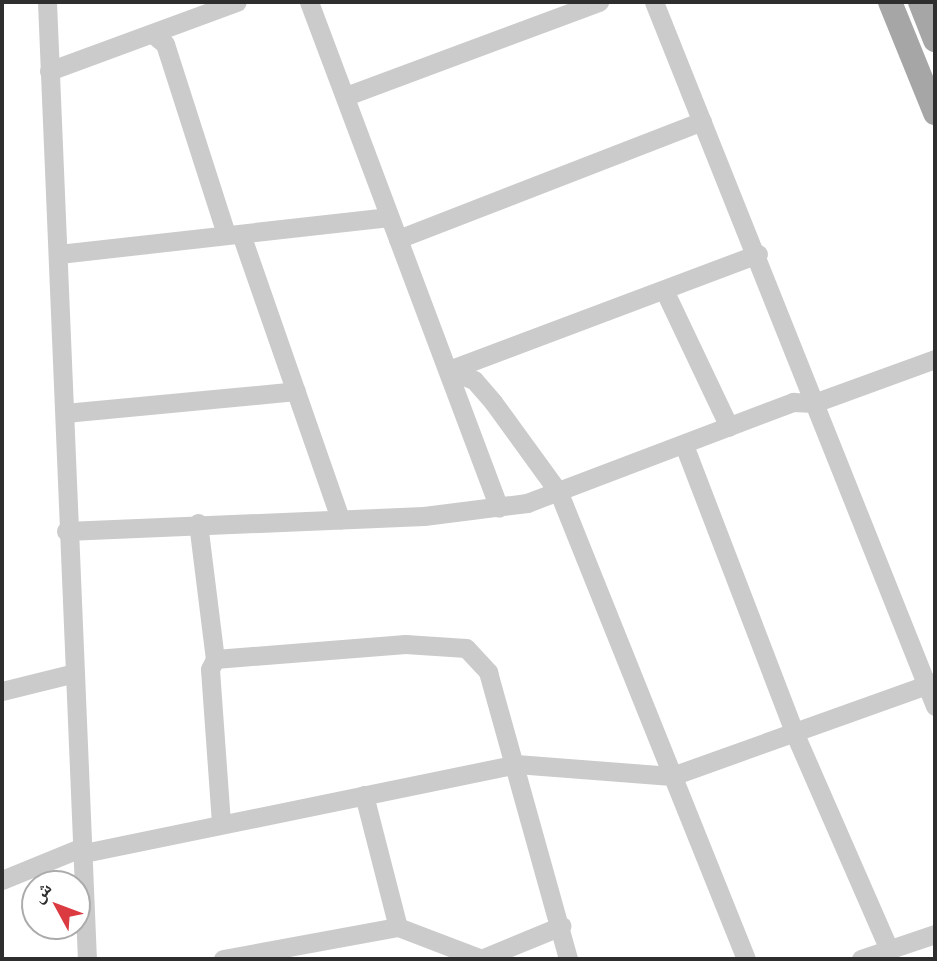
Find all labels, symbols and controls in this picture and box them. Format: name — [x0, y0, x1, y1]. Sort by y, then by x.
north arrow — [21, 870, 91, 940]
text: ش — [25, 876, 57, 908]

